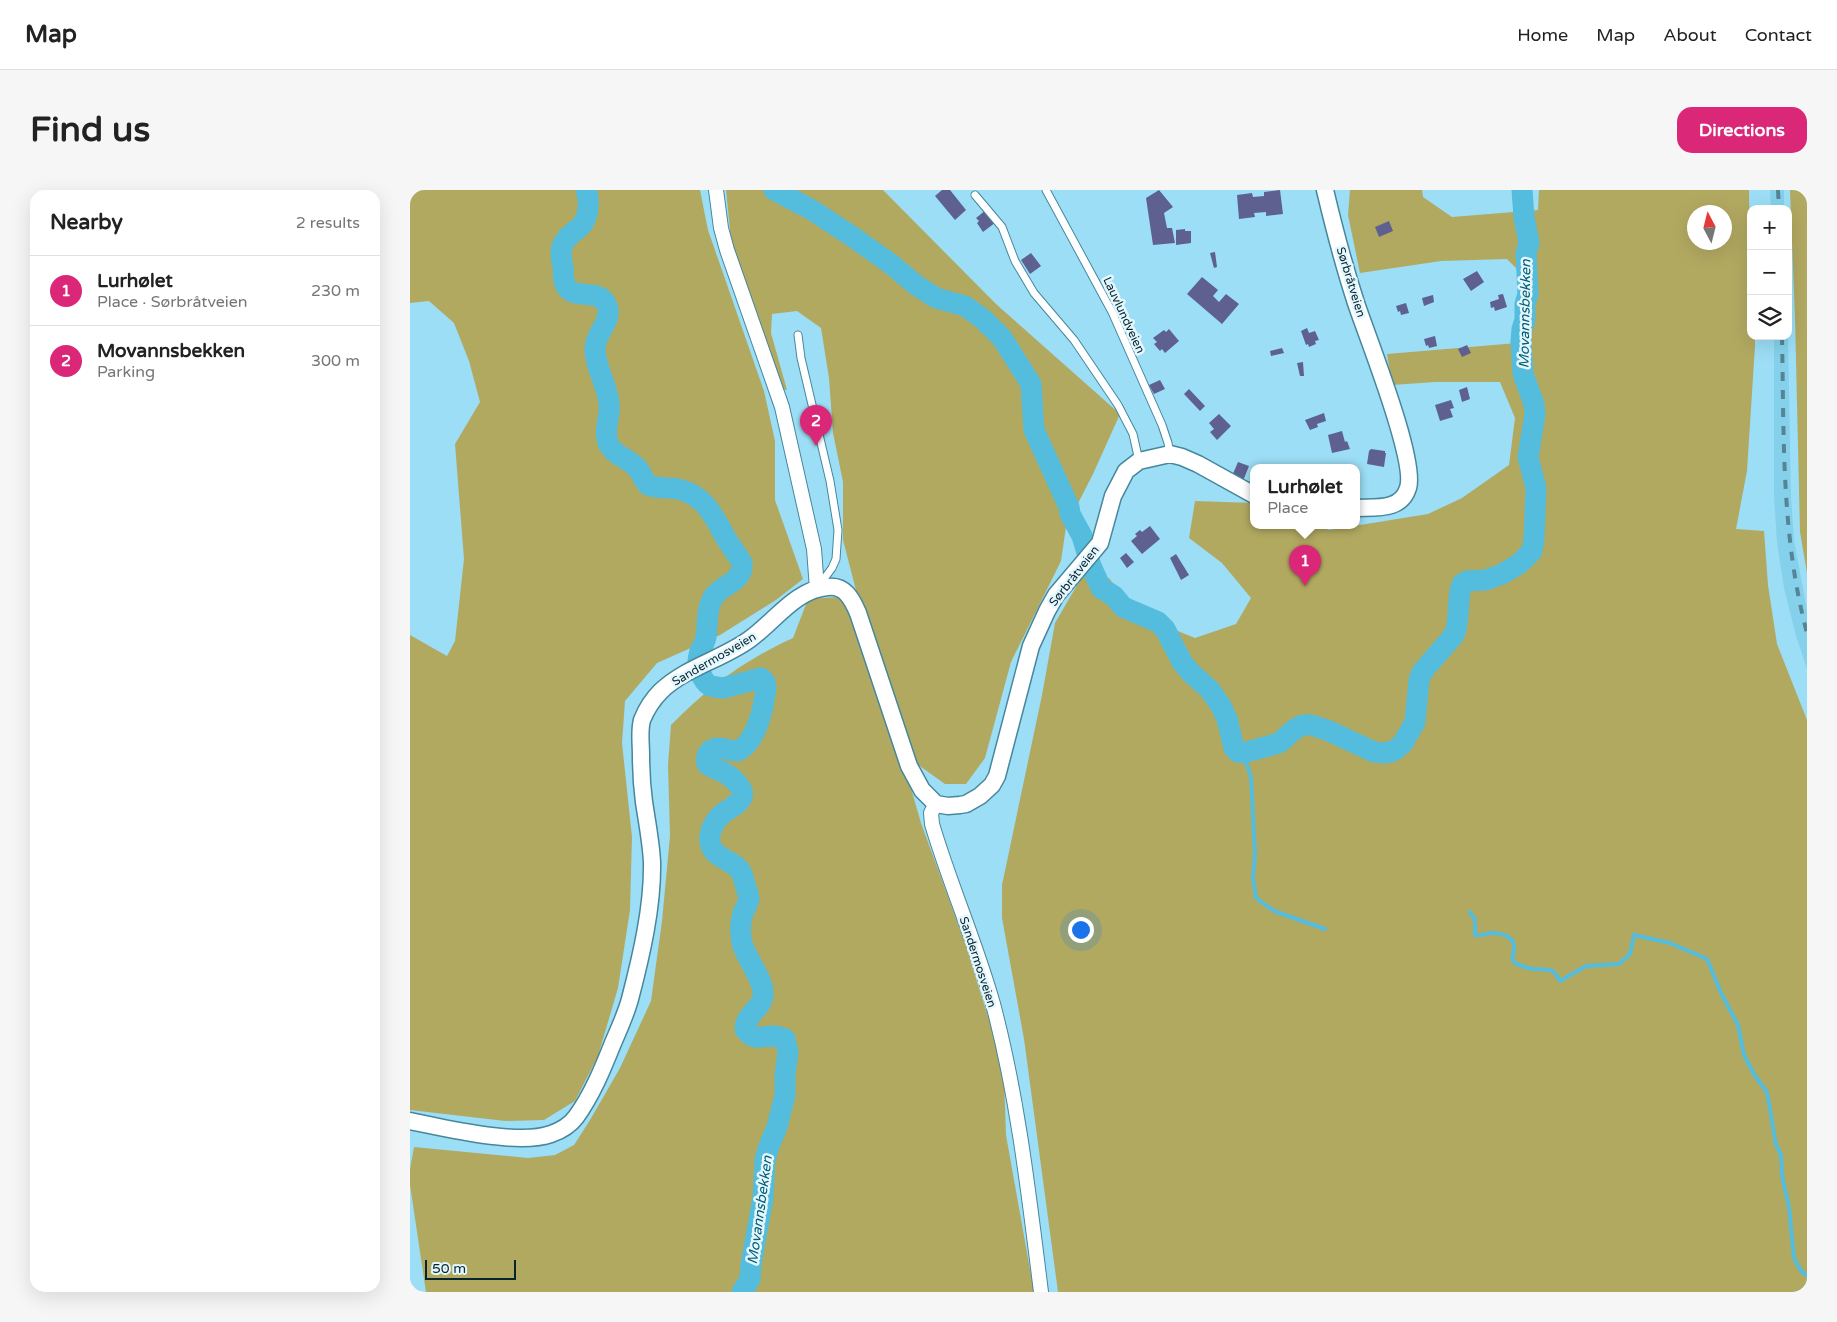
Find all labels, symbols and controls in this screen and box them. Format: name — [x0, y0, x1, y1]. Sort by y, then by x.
text: Map — [25, 20, 77, 49]
text: Home — [1517, 24, 1568, 46]
text: Map — [1596, 24, 1635, 46]
text: About — [1663, 24, 1717, 46]
text: Contact — [1745, 24, 1812, 46]
button: Directions — [1677, 107, 1807, 153]
text: Find us — [30, 109, 150, 151]
north arrow — [1687, 205, 1732, 250]
map controls — [1747, 205, 1792, 340]
button: + — [1747, 205, 1792, 250]
text: Nearby — [50, 210, 123, 235]
text: 2 results — [296, 213, 360, 233]
street label: Sørbråtveien — [1334, 245, 1368, 319]
button: − — [1747, 250, 1792, 295]
water label: Movannsbekken — [1516, 259, 1534, 369]
text: Lurhølet — [97, 270, 173, 292]
street label: Lauvlundveien — [1100, 275, 1148, 355]
text: 1 — [61, 281, 71, 301]
text: 230 m — [311, 281, 360, 301]
text: Place · Sørbråtveien — [97, 292, 248, 312]
button: layers — [1747, 295, 1792, 340]
text: Movannsbekken — [97, 340, 245, 362]
text: 2 — [61, 351, 71, 371]
text: 300 m — [311, 351, 360, 371]
text: Parking — [97, 362, 155, 382]
pin: 2 — [800, 405, 832, 446]
popup — [1250, 464, 1360, 529]
text: Lurhølet — [1267, 476, 1343, 498]
text: Place — [1267, 498, 1308, 518]
street label: Sørbråtveien — [1046, 543, 1102, 609]
pin: 1 — [1289, 545, 1321, 586]
street label: Sandermosveien — [670, 629, 758, 689]
street label: Sandermosveien — [957, 915, 999, 1009]
your location — [1068, 917, 1094, 943]
water label: Movannsbekken — [744, 1154, 776, 1265]
scale bar — [425, 1257, 516, 1280]
text: 50 m — [432, 1260, 466, 1277]

